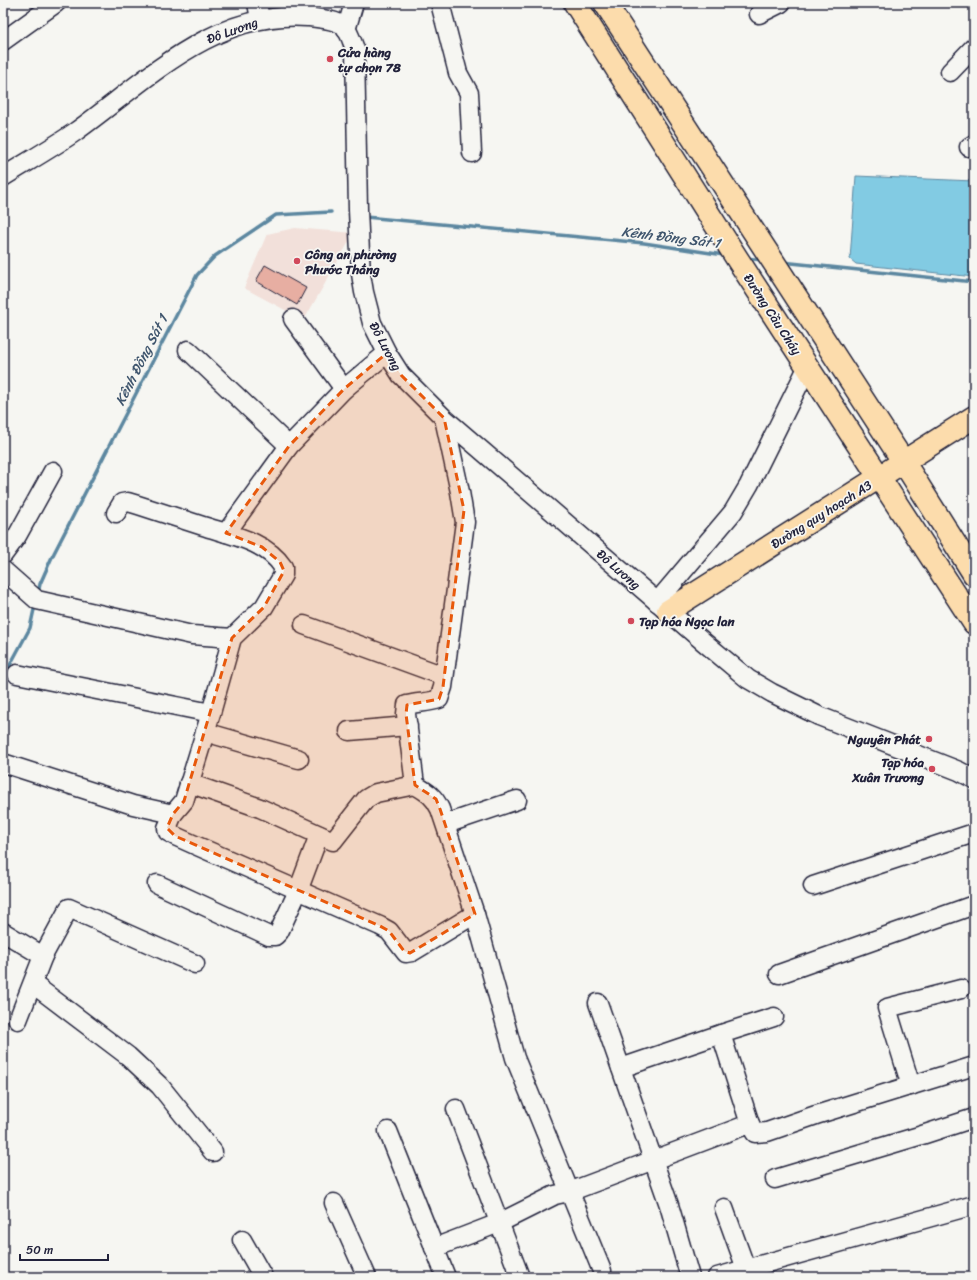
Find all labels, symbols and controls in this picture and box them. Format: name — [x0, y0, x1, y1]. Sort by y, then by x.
street label: Đô Lương — [203, 10, 261, 50]
place label: Cửa hàng tự chọn 78 — [337, 41, 401, 79]
marker: Cửa hàng tự chọn 78 — [325, 54, 335, 64]
water label: Kênh Đồng Sát 1 — [620, 219, 724, 256]
place label: Công an phường Phước Thắng — [304, 243, 397, 281]
marker: Công an phường Phước Thắng — [292, 256, 302, 266]
street label: Đường Cầu Cháy — [737, 269, 808, 360]
water label: Kênh Đồng Sát 1 — [108, 309, 176, 410]
street label: Đô Lương — [363, 317, 408, 375]
street label: Đường quy hoạch A3 — [766, 474, 877, 555]
street label: Đô Lương — [591, 543, 647, 596]
place label: Tạp hóa Ngọc lan — [639, 610, 735, 633]
marker: Tạp hóa Ngọc lan — [626, 616, 636, 626]
place label: Nguyên Phát — [847, 728, 921, 751]
marker: Nguyên Phát — [924, 734, 934, 744]
place label: Tạp hóa Xuân Trương — [851, 751, 924, 789]
marker: Tạp hóa Xuân Trương — [927, 764, 937, 774]
scale bar — [20, 1236, 108, 1262]
text: 50 m — [26, 1239, 53, 1261]

